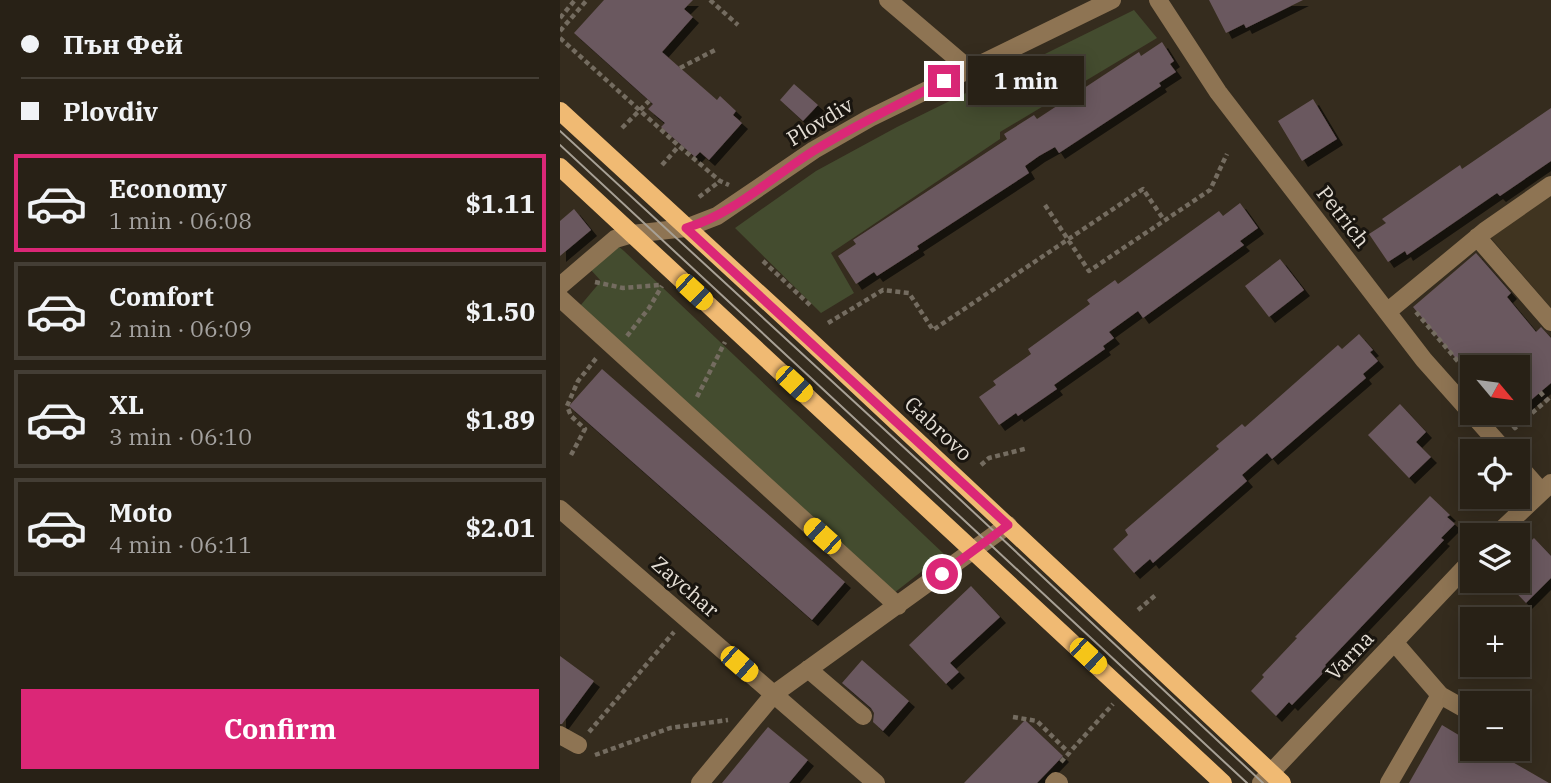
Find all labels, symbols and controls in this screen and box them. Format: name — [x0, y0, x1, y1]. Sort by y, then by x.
text: Пън Фей — [63, 27, 183, 61]
callout: 1 min — [968, 56, 1084, 106]
route end — [928, 65, 960, 97]
text: 1 min — [994, 65, 1058, 95]
street label: Plovdiv — [781, 90, 859, 152]
text: Plovdiv — [63, 94, 158, 128]
text: Economy — [109, 171, 227, 205]
icon: car — [25, 172, 88, 235]
street label: Petrich — [1311, 180, 1377, 253]
text: $1.11 — [465, 186, 535, 220]
text: 1 min · 06:08 — [109, 205, 252, 235]
car — [672, 270, 717, 314]
text: Comfort — [109, 279, 214, 313]
icon: car — [25, 280, 88, 343]
text: $1.50 — [465, 294, 535, 328]
text: 2 min · 06:09 — [109, 313, 252, 343]
north arrow — [1460, 355, 1530, 425]
map controls — [1460, 355, 1530, 761]
car — [772, 362, 817, 406]
text: XL — [109, 387, 144, 421]
icon: car — [25, 388, 88, 451]
street label: Gabrovo — [899, 390, 979, 467]
text: $1.89 — [465, 402, 535, 436]
text: 3 min · 06:10 — [109, 421, 252, 451]
button: locate — [1460, 439, 1530, 509]
text: Moto — [109, 495, 172, 529]
icon: car — [25, 496, 88, 559]
text: $2.01 — [465, 510, 535, 544]
car — [800, 514, 845, 558]
button: layers — [1460, 523, 1530, 593]
text: 4 min · 06:11 — [109, 529, 252, 559]
street label: Zaychar — [646, 549, 726, 624]
route start — [926, 558, 958, 590]
button: + — [1460, 607, 1530, 677]
street label: Varna — [1319, 624, 1379, 686]
car — [1066, 634, 1111, 678]
car — [717, 642, 762, 686]
button: Confirm — [21, 689, 539, 769]
button: − — [1460, 691, 1530, 761]

